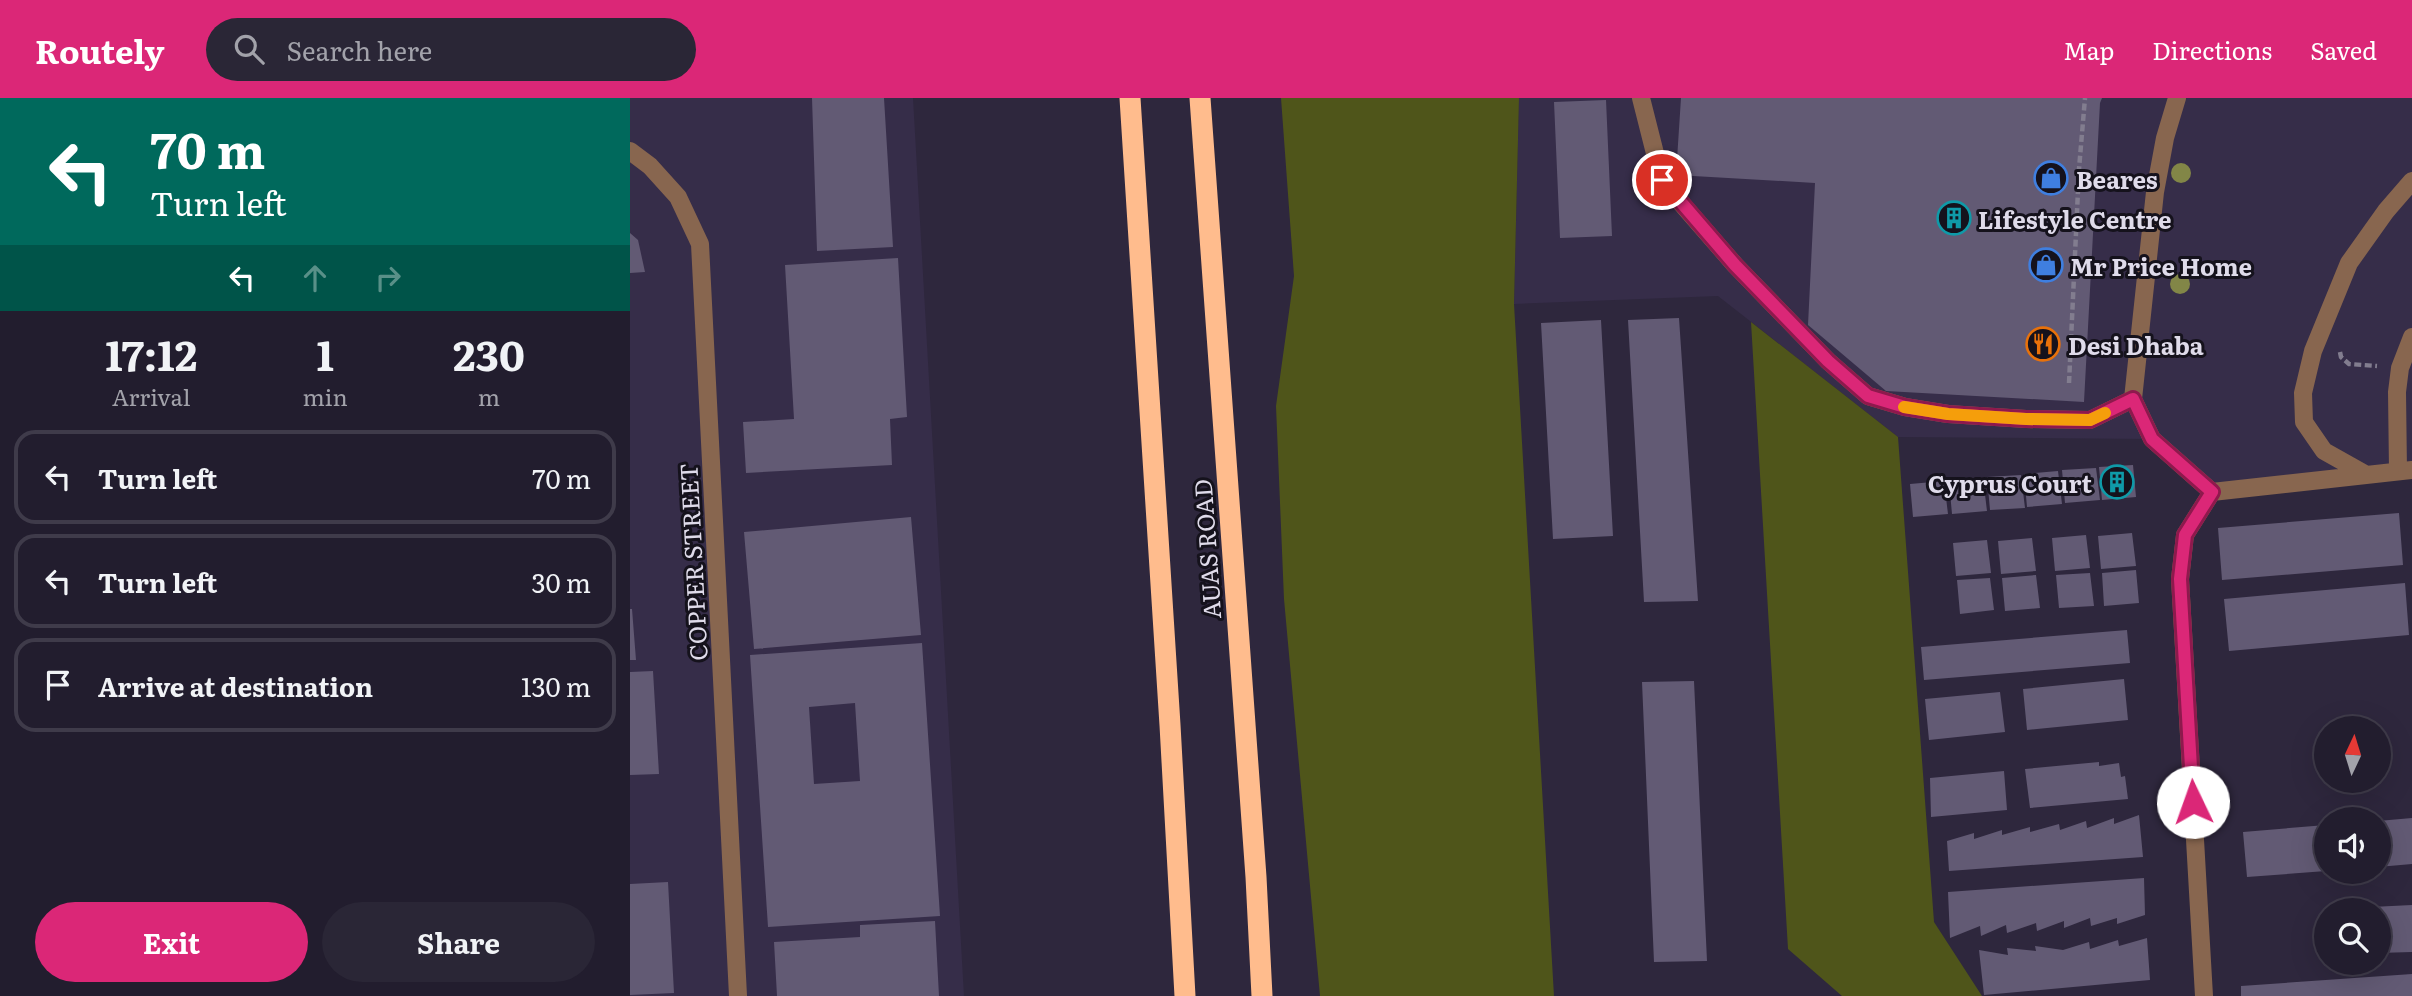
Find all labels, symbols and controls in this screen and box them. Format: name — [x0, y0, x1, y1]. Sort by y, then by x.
search box — [206, 18, 696, 81]
text: Routely — [35, 25, 164, 74]
icon: search — [230, 30, 268, 68]
text: Search here — [286, 30, 432, 69]
text: Map — [2063, 32, 2114, 67]
text: Directions — [2152, 32, 2272, 67]
text: Saved — [2310, 32, 2377, 67]
text: 70 m — [150, 111, 265, 184]
icon: left — [35, 126, 126, 217]
pin — [1632, 150, 1692, 210]
shop icon: Beares — [2032, 159, 2070, 197]
icon: arrive — [1643, 161, 1681, 199]
place label: Beares — [2076, 161, 2158, 196]
text: Turn left — [150, 178, 287, 226]
building icon: Lifestyle Centre — [1935, 199, 1973, 237]
place label: Lifestyle Centre — [1978, 201, 2172, 236]
shop icon: Mr Price Home — [2027, 246, 2065, 284]
place label: Mr Price Home — [2070, 248, 2252, 283]
icon: left — [223, 259, 261, 297]
icon: ahead — [296, 259, 334, 297]
icon: right — [369, 259, 407, 297]
text: 17:12 — [105, 322, 197, 384]
text: 1 — [316, 322, 334, 384]
text: 230 — [453, 322, 525, 384]
restaurant icon: Desi Dhaba — [2024, 325, 2062, 363]
place label: Desi Dhaba — [2068, 327, 2204, 362]
text: Arrival — [112, 379, 191, 413]
text: min — [302, 379, 348, 413]
text: m — [478, 379, 500, 413]
icon: left — [39, 458, 77, 496]
text: Turn left — [98, 458, 217, 497]
text: 70 m — [532, 458, 591, 497]
street label: COPPER STREET — [669, 462, 715, 662]
building icon: Cyprus Court — [2098, 463, 2136, 501]
place label: Cyprus Court — [1928, 465, 2092, 500]
street label: AUAS ROAD — [1184, 478, 1228, 620]
icon: left — [39, 562, 77, 600]
text: Turn left — [98, 562, 217, 601]
text: 30 m — [531, 562, 591, 601]
icon: arrive — [39, 666, 77, 704]
text: Arrive at destination — [98, 666, 373, 705]
text: 130 m — [521, 666, 591, 705]
north arrow — [2314, 716, 2390, 793]
map controls — [2314, 716, 2391, 975]
position arrow — [2156, 765, 2230, 839]
button: sound — [2314, 807, 2391, 884]
button: search — [2314, 898, 2391, 975]
button: Exit — [35, 902, 308, 982]
button: Share — [322, 902, 595, 982]

